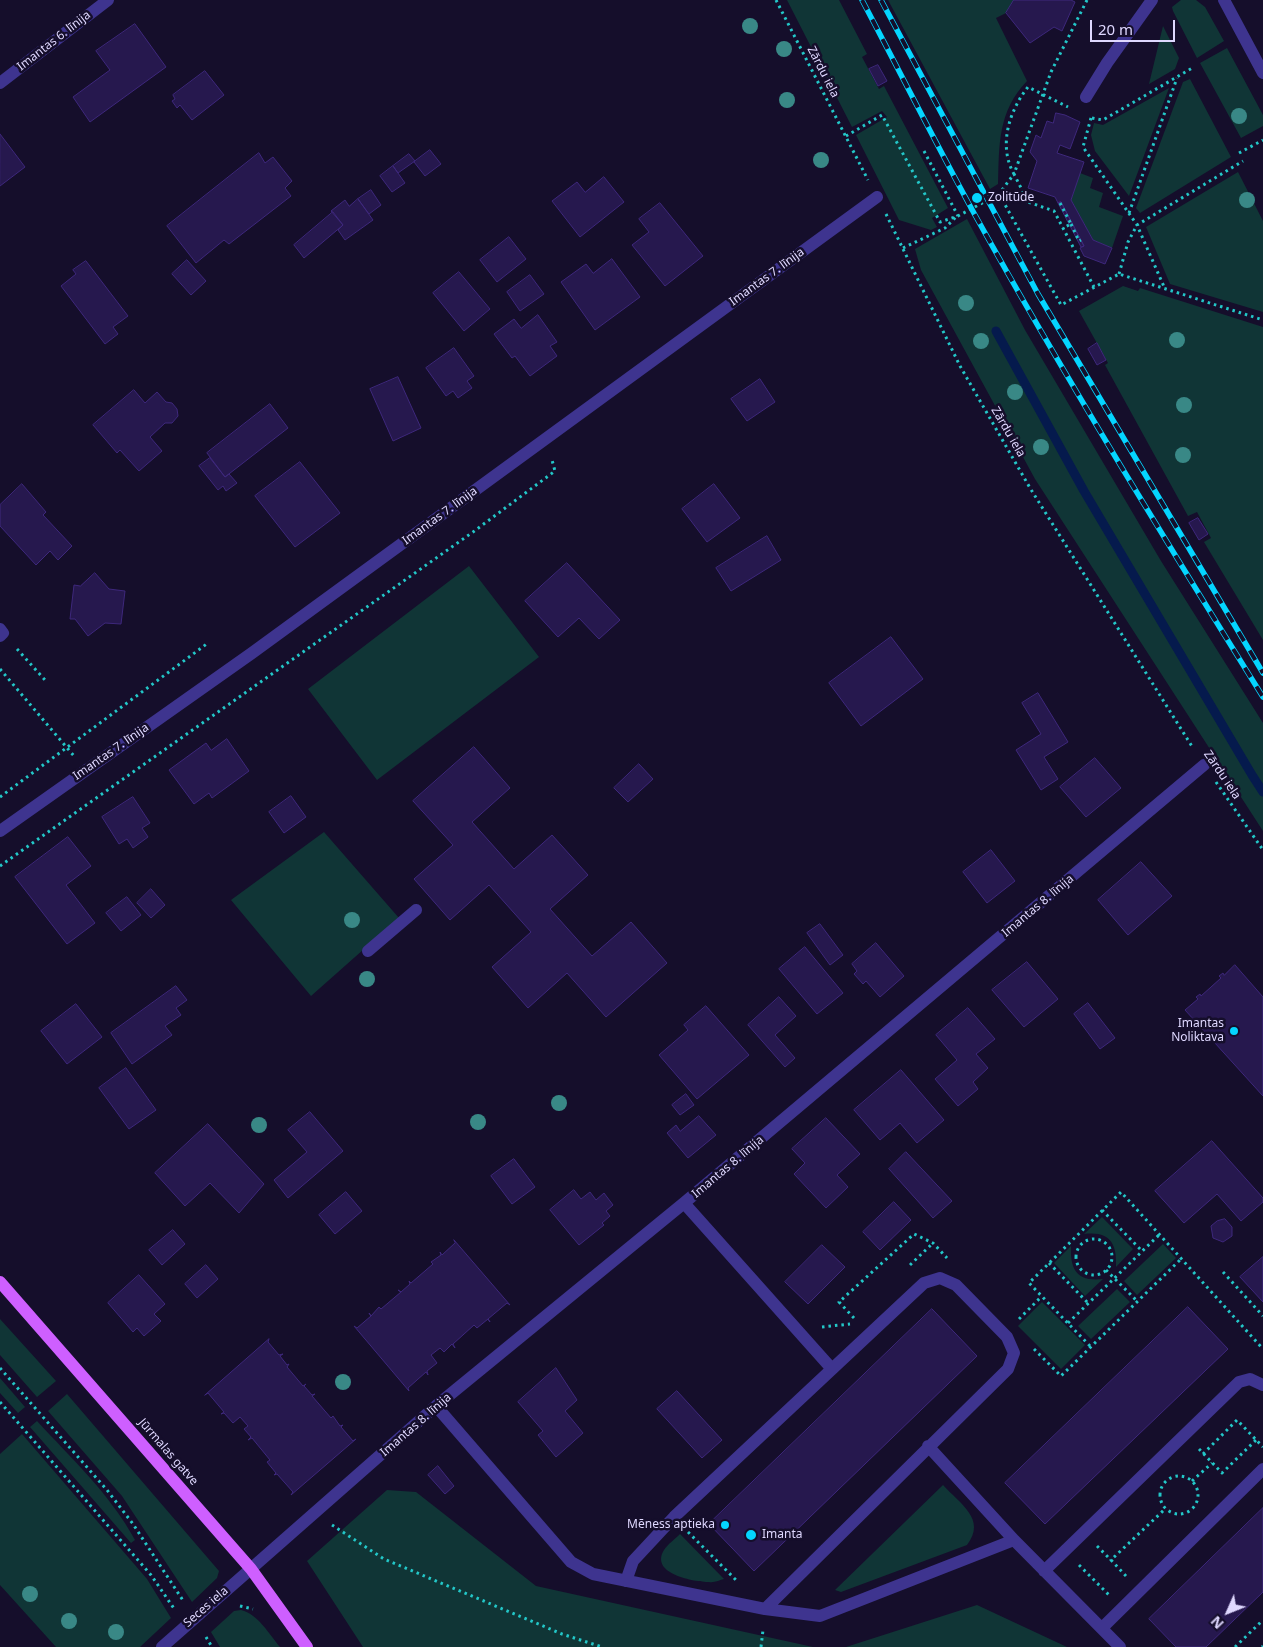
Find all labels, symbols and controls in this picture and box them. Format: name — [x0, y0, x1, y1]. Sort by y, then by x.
street label: Imantas 6. līnija — [14, 8, 94, 74]
scale bar — [1093, 10, 1178, 42]
text: 20 m — [1098, 19, 1133, 39]
street label: Zārdu iela — [804, 44, 842, 100]
marker: Zolitūde — [970, 191, 984, 205]
place label: Zolitūde — [988, 191, 1034, 205]
street label: Imantas 7. līnija — [727, 245, 807, 309]
street label: Zārdu iela — [988, 404, 1028, 460]
street label: Imantas 7. līnija — [400, 484, 480, 548]
street label: Imantas 7. līnija — [70, 721, 152, 783]
street label: Zārdu iela — [1200, 748, 1244, 802]
street label: Imantas 8. līnija — [999, 872, 1077, 940]
place label: Imantas Noliktava — [1171, 1017, 1224, 1045]
marker: Imantas Noliktava — [1228, 1025, 1240, 1037]
street label: Imantas 8. līnija — [689, 1133, 767, 1201]
street label: Imantas 8. līnija — [378, 1390, 454, 1460]
street label: Jūrmalas gatve — [135, 1416, 201, 1488]
place label: Mēness aptieka — [627, 1518, 715, 1532]
marker: Mēness aptieka — [719, 1519, 731, 1531]
marker: Imanta — [744, 1528, 758, 1542]
place label: Imanta — [762, 1528, 802, 1542]
street label: Seces iela — [181, 1584, 231, 1630]
north arrow — [1203, 1587, 1253, 1637]
text: N — [1206, 1612, 1228, 1633]

